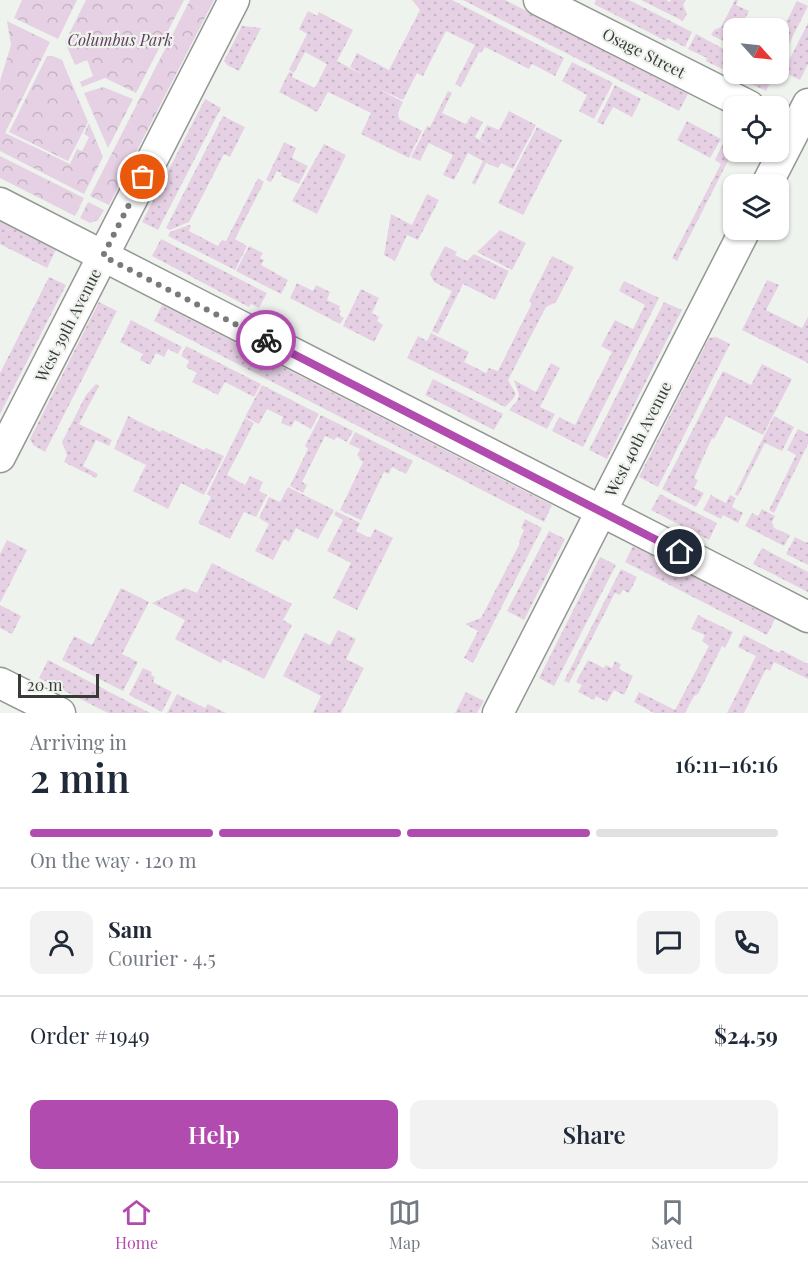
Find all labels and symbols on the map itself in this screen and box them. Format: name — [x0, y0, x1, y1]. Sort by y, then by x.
north arrow — [723, 18, 789, 84]
street label: Osage Street — [599, 23, 690, 83]
park label: Columbus Park — [68, 29, 172, 50]
pin — [117, 151, 168, 202]
street label: West 39th Avenue — [29, 264, 105, 386]
courier — [236, 310, 296, 370]
street label: West 40th Avenue — [599, 378, 676, 501]
pin — [654, 526, 705, 577]
scale bar — [18, 671, 99, 698]

